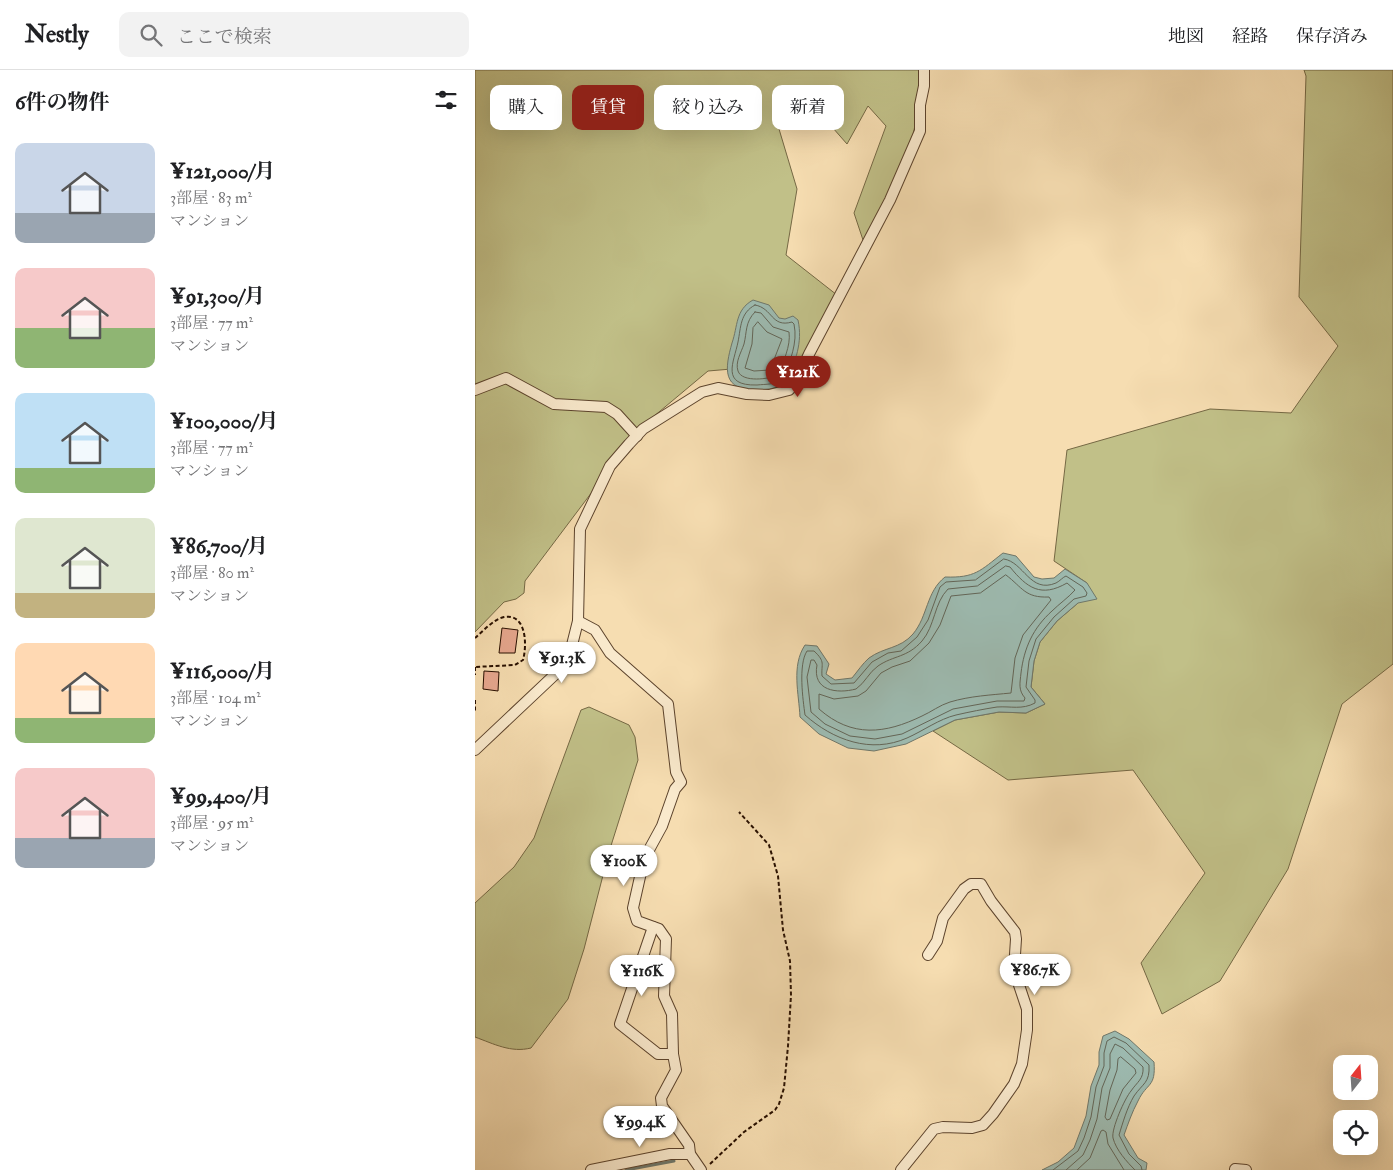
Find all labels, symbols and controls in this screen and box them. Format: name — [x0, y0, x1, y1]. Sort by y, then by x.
search box — [119, 12, 469, 57]
text: Nestly — [25, 19, 89, 50]
icon: search — [137, 21, 165, 49]
text: ここで検索 — [177, 25, 272, 49]
text: 地図 — [1168, 25, 1204, 48]
text: 経路 — [1232, 25, 1268, 48]
text: 保存済み — [1296, 25, 1368, 48]
chip: 購入 — [490, 85, 562, 130]
chip: 賃貸 — [572, 85, 644, 130]
chip: 絞り込み — [654, 85, 762, 130]
chip: 新着 — [772, 85, 844, 130]
icon: filters — [432, 86, 460, 114]
text: 6件の物件 — [15, 89, 110, 116]
text: ¥121,000/月 — [170, 158, 275, 185]
icon: home — [55, 163, 115, 223]
text: 3部屋 · 83 m² — [170, 188, 252, 208]
text: マンション — [170, 211, 249, 231]
text: ¥91,300/月 — [170, 283, 265, 310]
icon: home — [55, 288, 115, 348]
text: 3部屋 · 77 m² — [170, 313, 253, 333]
text: マンション — [170, 336, 249, 356]
pin: ¥121K — [763, 356, 833, 398]
text: ¥121K — [777, 362, 819, 382]
text: ¥100,000/月 — [170, 408, 278, 435]
icon: home — [55, 413, 115, 473]
text: 3部屋 · 77 m² — [170, 438, 253, 458]
text: マンション — [170, 461, 249, 481]
text: ¥86,700/月 — [170, 533, 268, 560]
icon: home — [55, 538, 115, 598]
text: 3部屋 · 80 m² — [170, 563, 254, 583]
text: マンション — [170, 586, 249, 606]
pin: ¥91.3K — [521, 642, 603, 684]
text: ¥91.3K — [539, 648, 585, 668]
text: ¥116,000/月 — [170, 658, 275, 685]
icon: home — [55, 663, 115, 723]
text: 3部屋 · 104 m² — [170, 688, 261, 708]
text: マンション — [170, 711, 249, 731]
text: ¥99,400/月 — [170, 783, 272, 810]
icon: home — [55, 788, 115, 848]
text: 3部屋 · 95 m² — [170, 813, 254, 833]
text: マンション — [170, 836, 249, 856]
pin: ¥100K — [589, 844, 659, 887]
text: ¥100K — [601, 851, 647, 871]
pin: ¥116K — [607, 954, 677, 997]
pin: ¥86.7K — [994, 954, 1076, 996]
text: ¥86.7K — [1011, 960, 1059, 980]
text: ¥116K — [621, 961, 663, 981]
north arrow — [1333, 1055, 1377, 1100]
map controls — [1333, 1055, 1378, 1155]
pin: ¥99.4K — [599, 1106, 681, 1148]
button: locate — [1333, 1110, 1378, 1155]
text: ¥99.4K — [614, 1112, 666, 1132]

